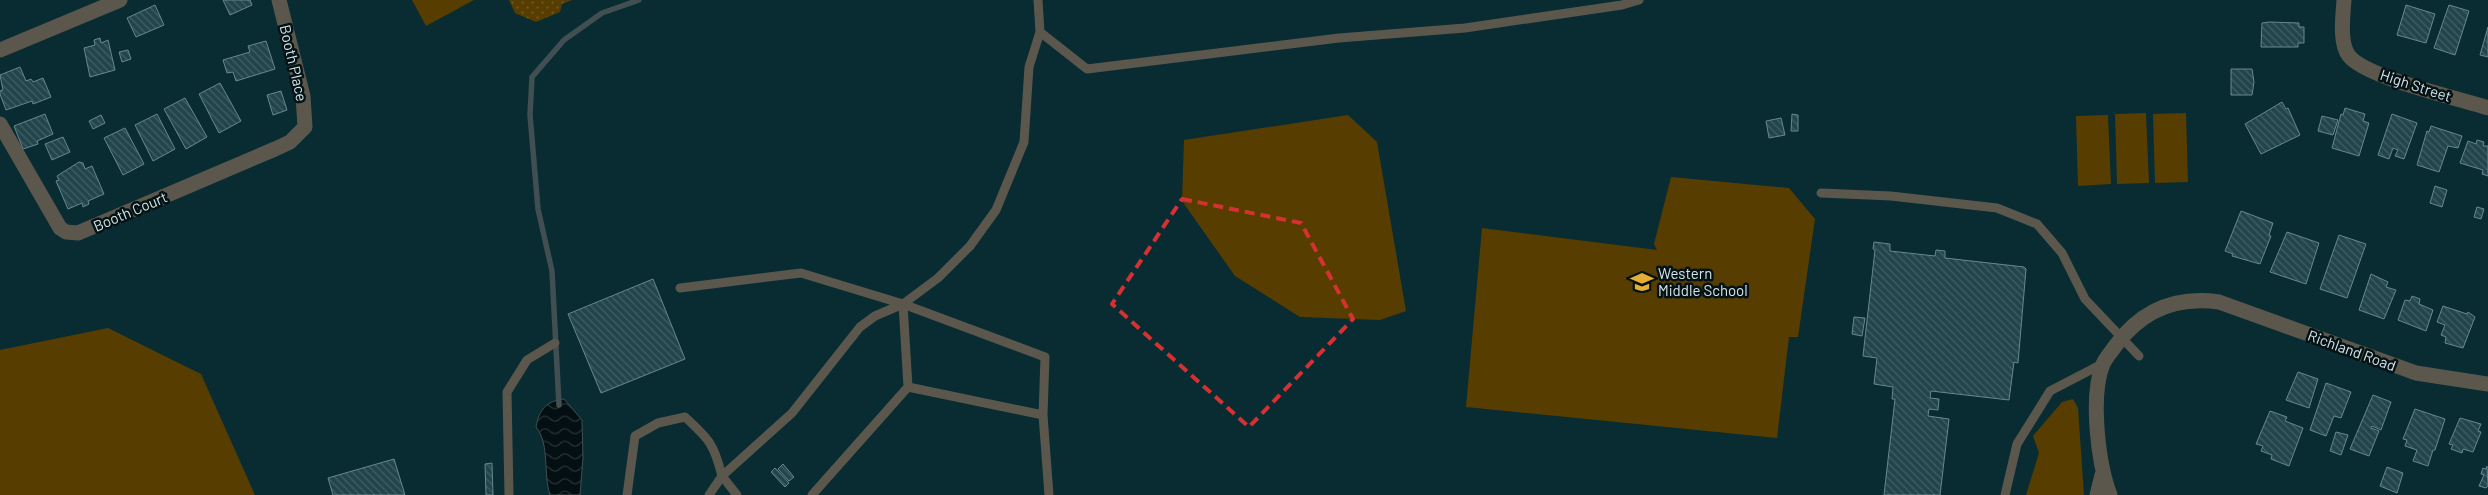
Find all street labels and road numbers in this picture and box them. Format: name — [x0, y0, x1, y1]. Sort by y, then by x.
street label: Booth Place — [276, 23, 312, 103]
street label: High Street — [2378, 65, 2454, 105]
street label: Booth Court — [90, 187, 170, 235]
street label: Richland Road — [2306, 326, 2398, 374]

